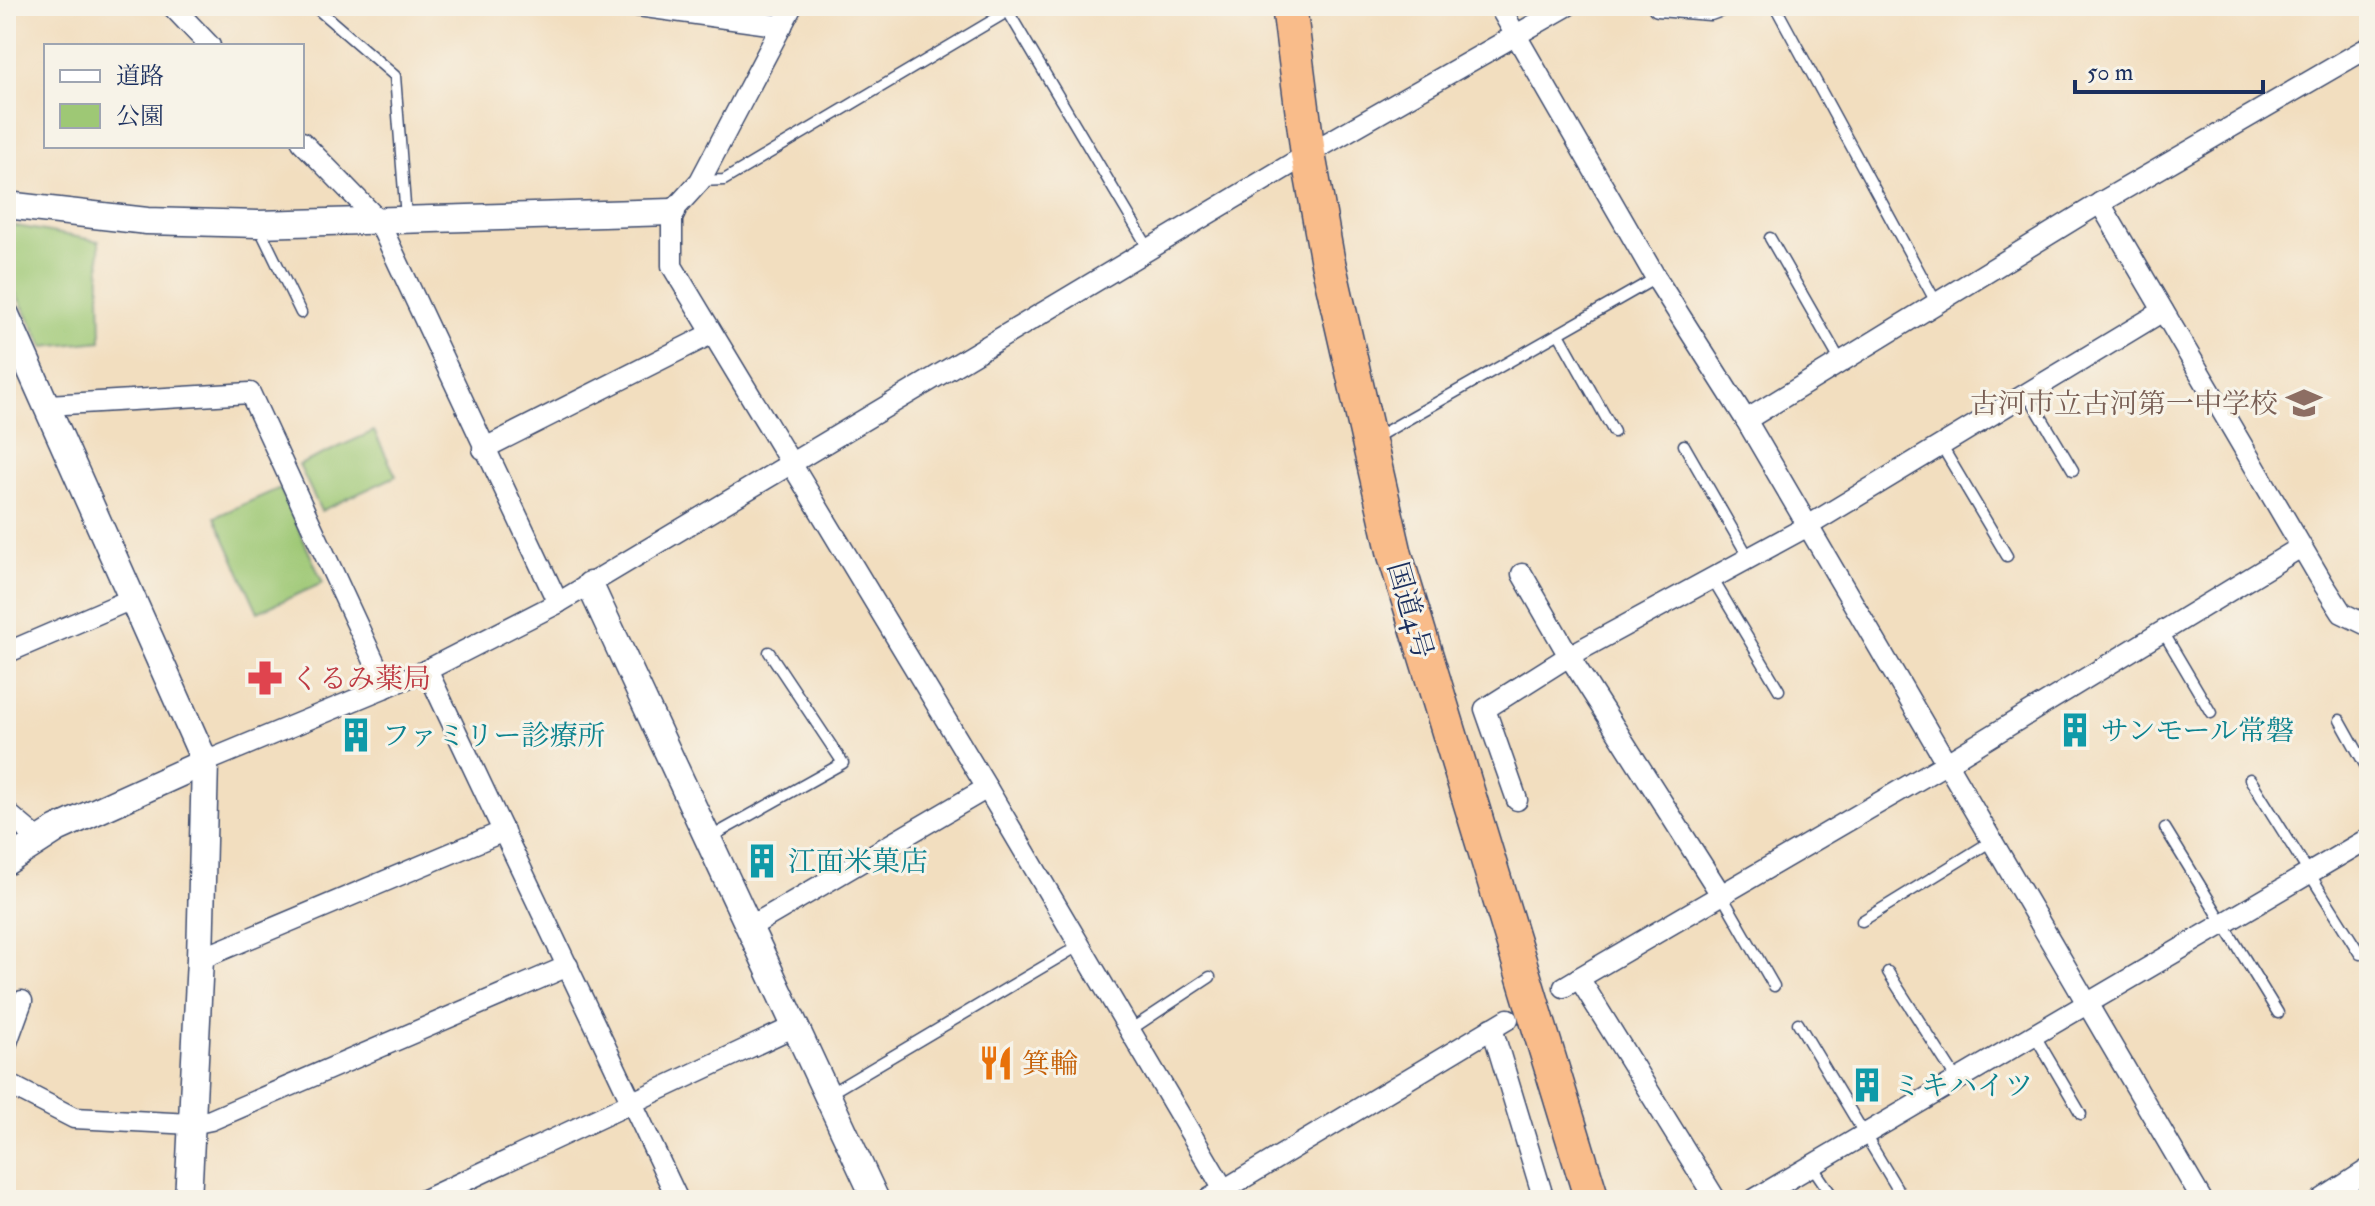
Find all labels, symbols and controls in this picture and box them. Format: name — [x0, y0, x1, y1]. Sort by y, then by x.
legend — [44, 44, 304, 148]
scale bar — [2075, 44, 2263, 94]
text: 50 m — [2087, 57, 2134, 88]
text: 道路 — [116, 61, 164, 92]
text: 公園 — [116, 101, 164, 132]
school or university icon: 古河市立古河第一中学校 — [2285, 384, 2323, 422]
place label: 古河市立古河第一中学校 — [1970, 387, 2278, 422]
street label: 国道4号 — [1379, 558, 1440, 663]
pharmacy icon: くるみ薬局 — [246, 659, 284, 697]
place label: くるみ薬局 — [291, 662, 431, 697]
building icon: サンモール常磐 — [2056, 711, 2094, 749]
place label: サンモール常磐 — [2101, 714, 2294, 749]
building icon: ファミリー診療所 — [337, 716, 375, 754]
place label: ファミリー診療所 — [382, 719, 605, 754]
building icon: 江面米菓店 — [743, 842, 781, 880]
place label: 江面米菓店 — [788, 845, 928, 880]
restaurant icon: 箕輪 — [977, 1044, 1015, 1082]
place label: 箕輪 — [1022, 1047, 1078, 1082]
building icon: ミキハイツ — [1848, 1066, 1886, 1104]
place label: ミキハイツ — [1893, 1069, 2033, 1104]

